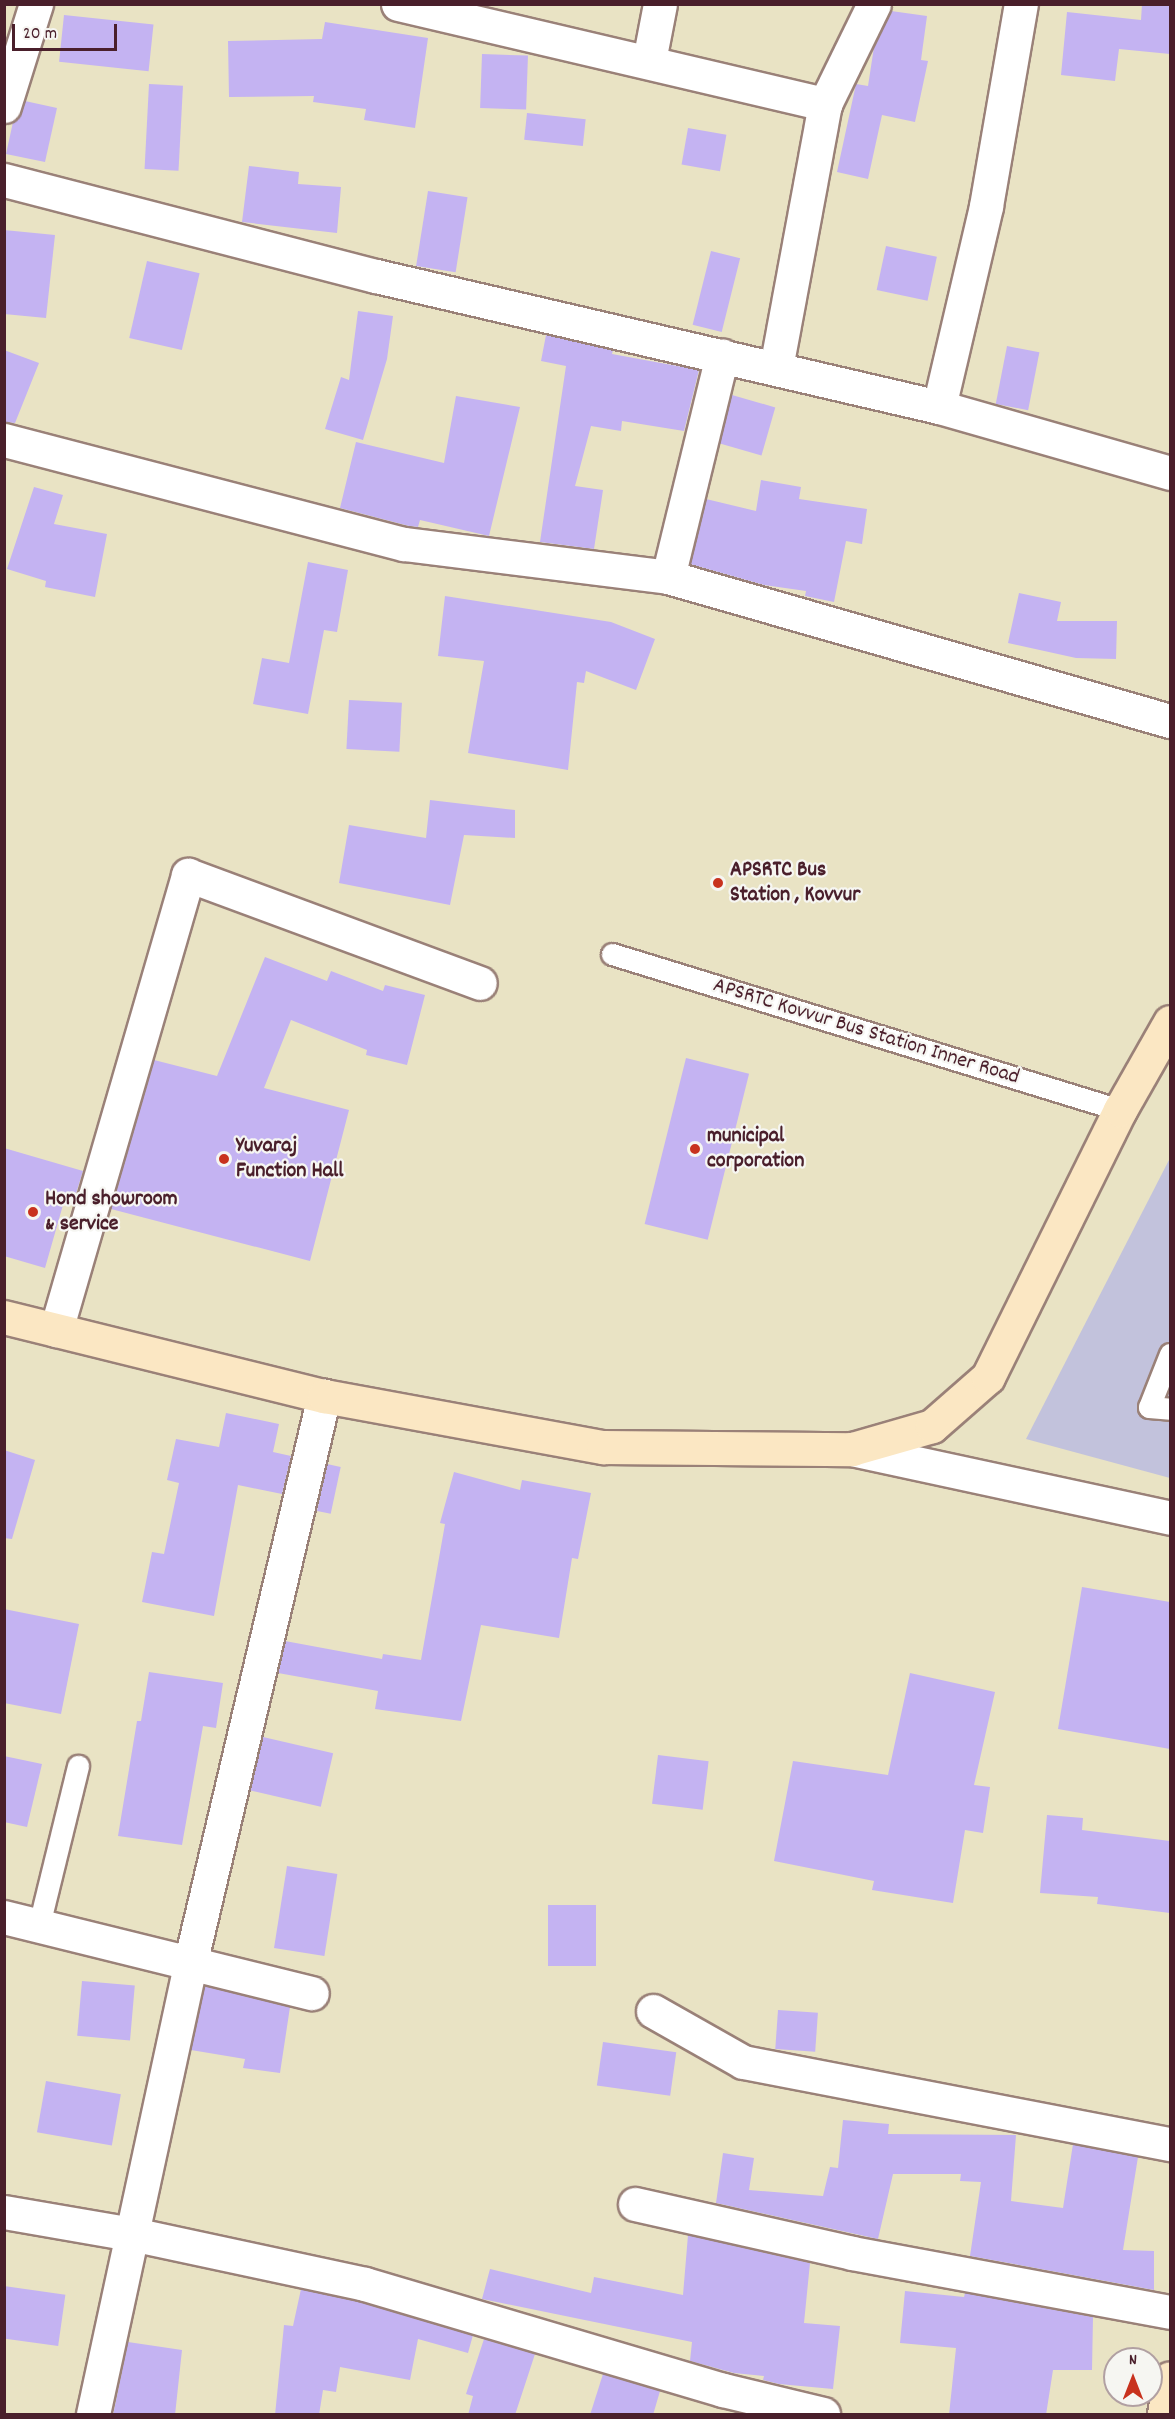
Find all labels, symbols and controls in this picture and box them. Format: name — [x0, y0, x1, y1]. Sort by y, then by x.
scale bar — [15, 12, 120, 50]
text: 20 m — [23, 22, 57, 47]
place label: APSRTC Bus Station , Kovvur — [730, 857, 860, 908]
marker: APSRTC Bus Station , Kovvur — [711, 876, 725, 890]
street label: APSRTC Kovvur Bus Station Inner Road — [710, 973, 1022, 1091]
place label: municipal corporation — [707, 1123, 804, 1174]
place label: Yuvaraj Function Hall — [236, 1133, 343, 1184]
marker: municipal corporation — [688, 1142, 702, 1156]
marker: Yuvaraj Function Hall — [217, 1152, 231, 1166]
place label: Hond showroom & service — [45, 1186, 178, 1238]
marker: Hond showroom & service — [26, 1205, 40, 1219]
north arrow — [1103, 2347, 1163, 2407]
text: N — [1129, 2349, 1137, 2372]

